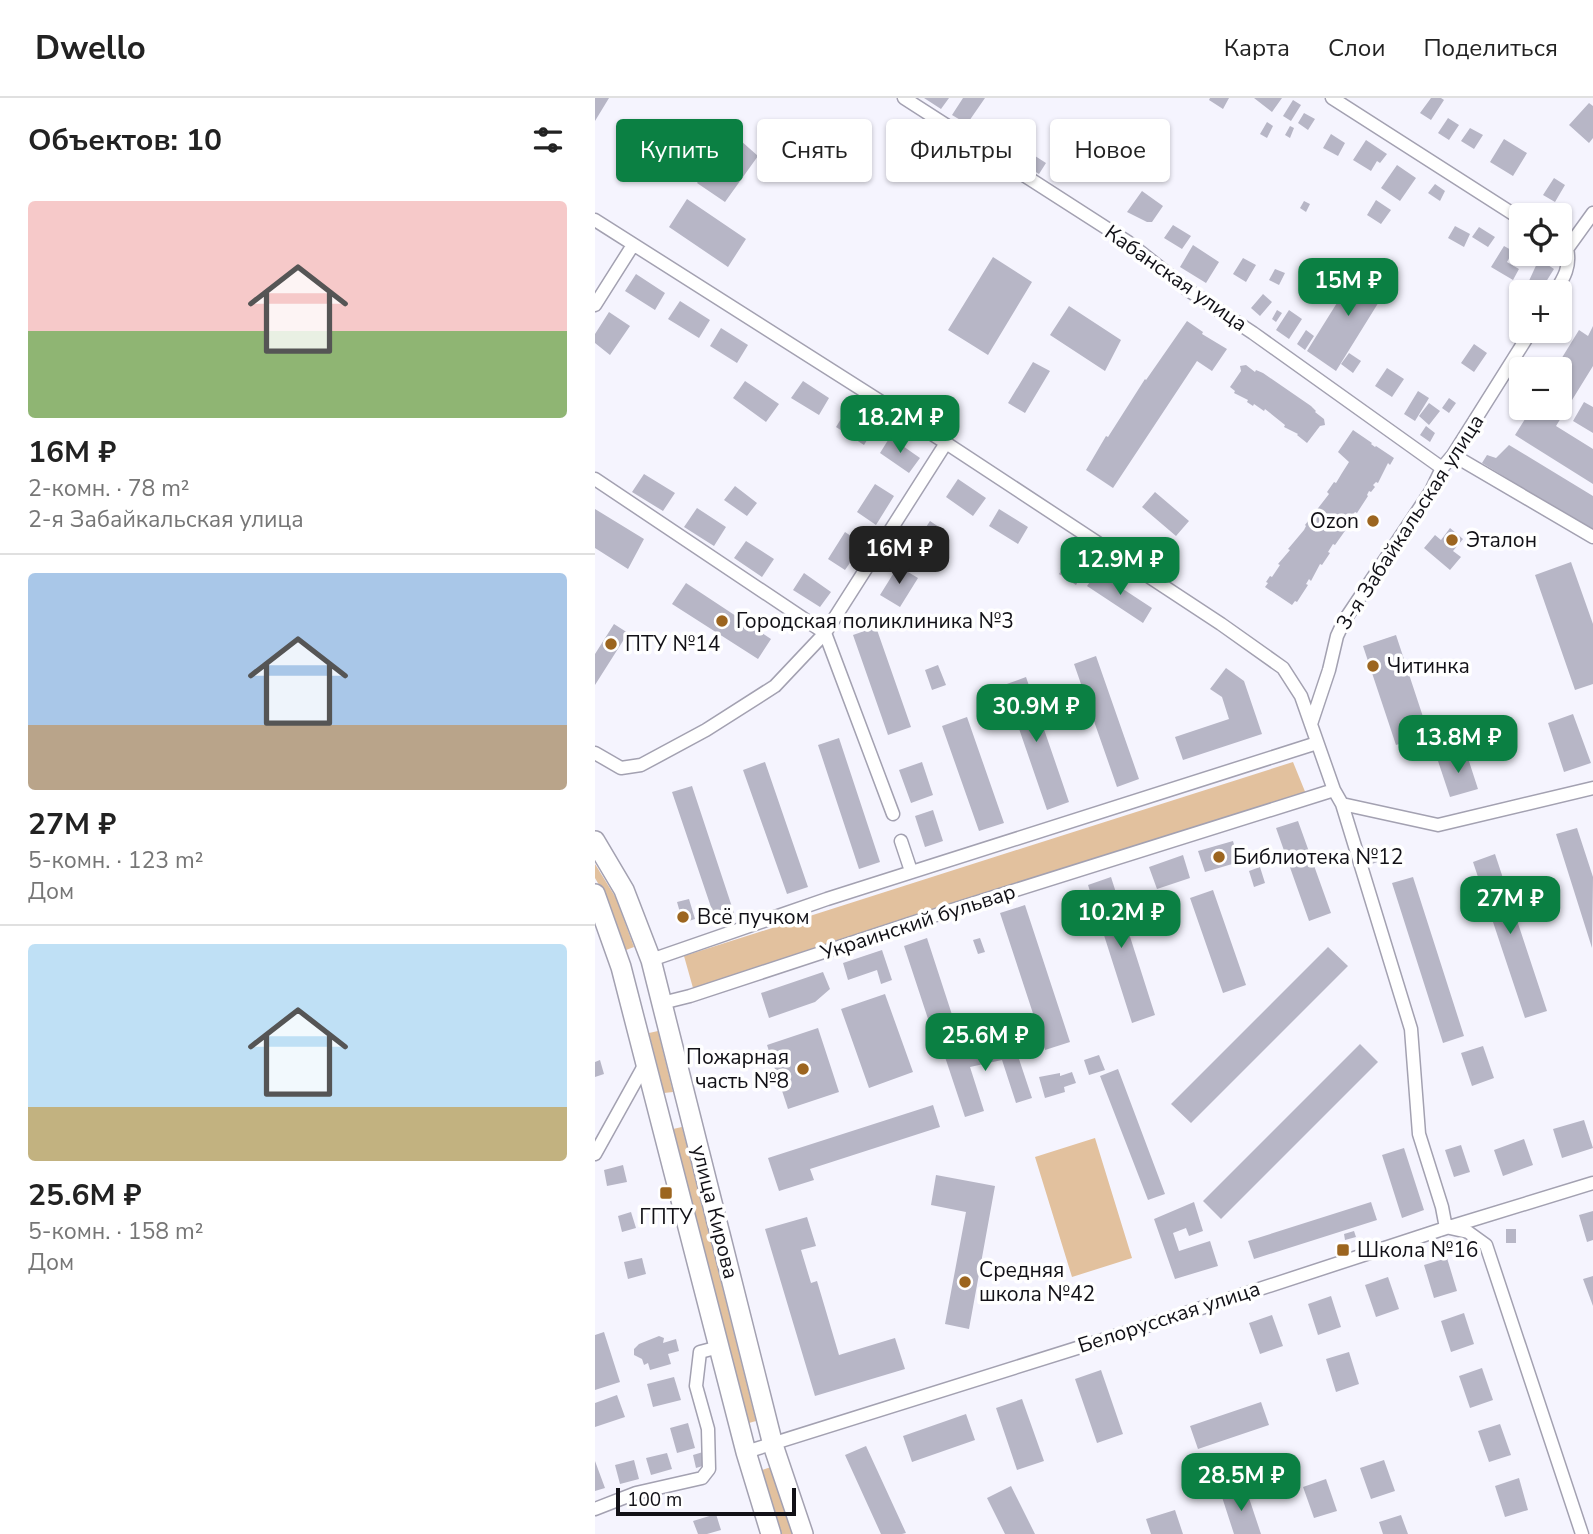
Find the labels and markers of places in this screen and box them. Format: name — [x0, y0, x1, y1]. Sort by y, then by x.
pin: 15M ₽ — [1299, 258, 1397, 318]
pin: 18.2M ₽ — [835, 396, 965, 455]
place label: Ozon — [1310, 507, 1359, 535]
marker: Ozon — [1365, 513, 1381, 529]
pin: 16M ₽ — [850, 526, 948, 586]
place label: Эталон — [1466, 526, 1537, 554]
marker: Эталон — [1444, 532, 1460, 548]
pin: 12.9M ₽ — [1055, 538, 1185, 597]
place label: Городская поликлиника №3 — [736, 607, 1014, 635]
marker: Городская поликлиника №3 — [714, 613, 730, 629]
place label: ПТУ №14 — [625, 630, 720, 658]
marker: ПТУ №14 — [603, 636, 619, 652]
place label: Читинка — [1387, 652, 1470, 680]
marker: Читинка — [1365, 658, 1381, 674]
pin: 30.9M ₽ — [971, 684, 1101, 744]
pin: 13.8M ₽ — [1393, 716, 1523, 775]
place label: Библиотека №12 — [1233, 843, 1403, 871]
marker: Библиотека №12 — [1211, 849, 1227, 865]
pin: 27M ₽ — [1461, 876, 1559, 936]
pin: 10.2M ₽ — [1056, 890, 1186, 950]
place label: Всё пучком — [697, 903, 810, 931]
marker: Всё пучком — [675, 909, 691, 925]
pin: 25.6M ₽ — [920, 1014, 1050, 1073]
place label: Пожарная часть №8 — [686, 1043, 789, 1095]
marker: Пожарная часть №8 — [795, 1061, 811, 1077]
marker: ГПТУ — [658, 1185, 674, 1201]
place label: ГПТУ — [639, 1203, 693, 1231]
place label: Школа №16 — [1357, 1236, 1478, 1264]
marker: Школа №16 — [1335, 1242, 1351, 1258]
place label: Средняя школа №42 — [979, 1256, 1095, 1308]
marker: Средняя школа №42 — [957, 1274, 973, 1290]
pin: 28.5M ₽ — [1176, 1454, 1306, 1513]

